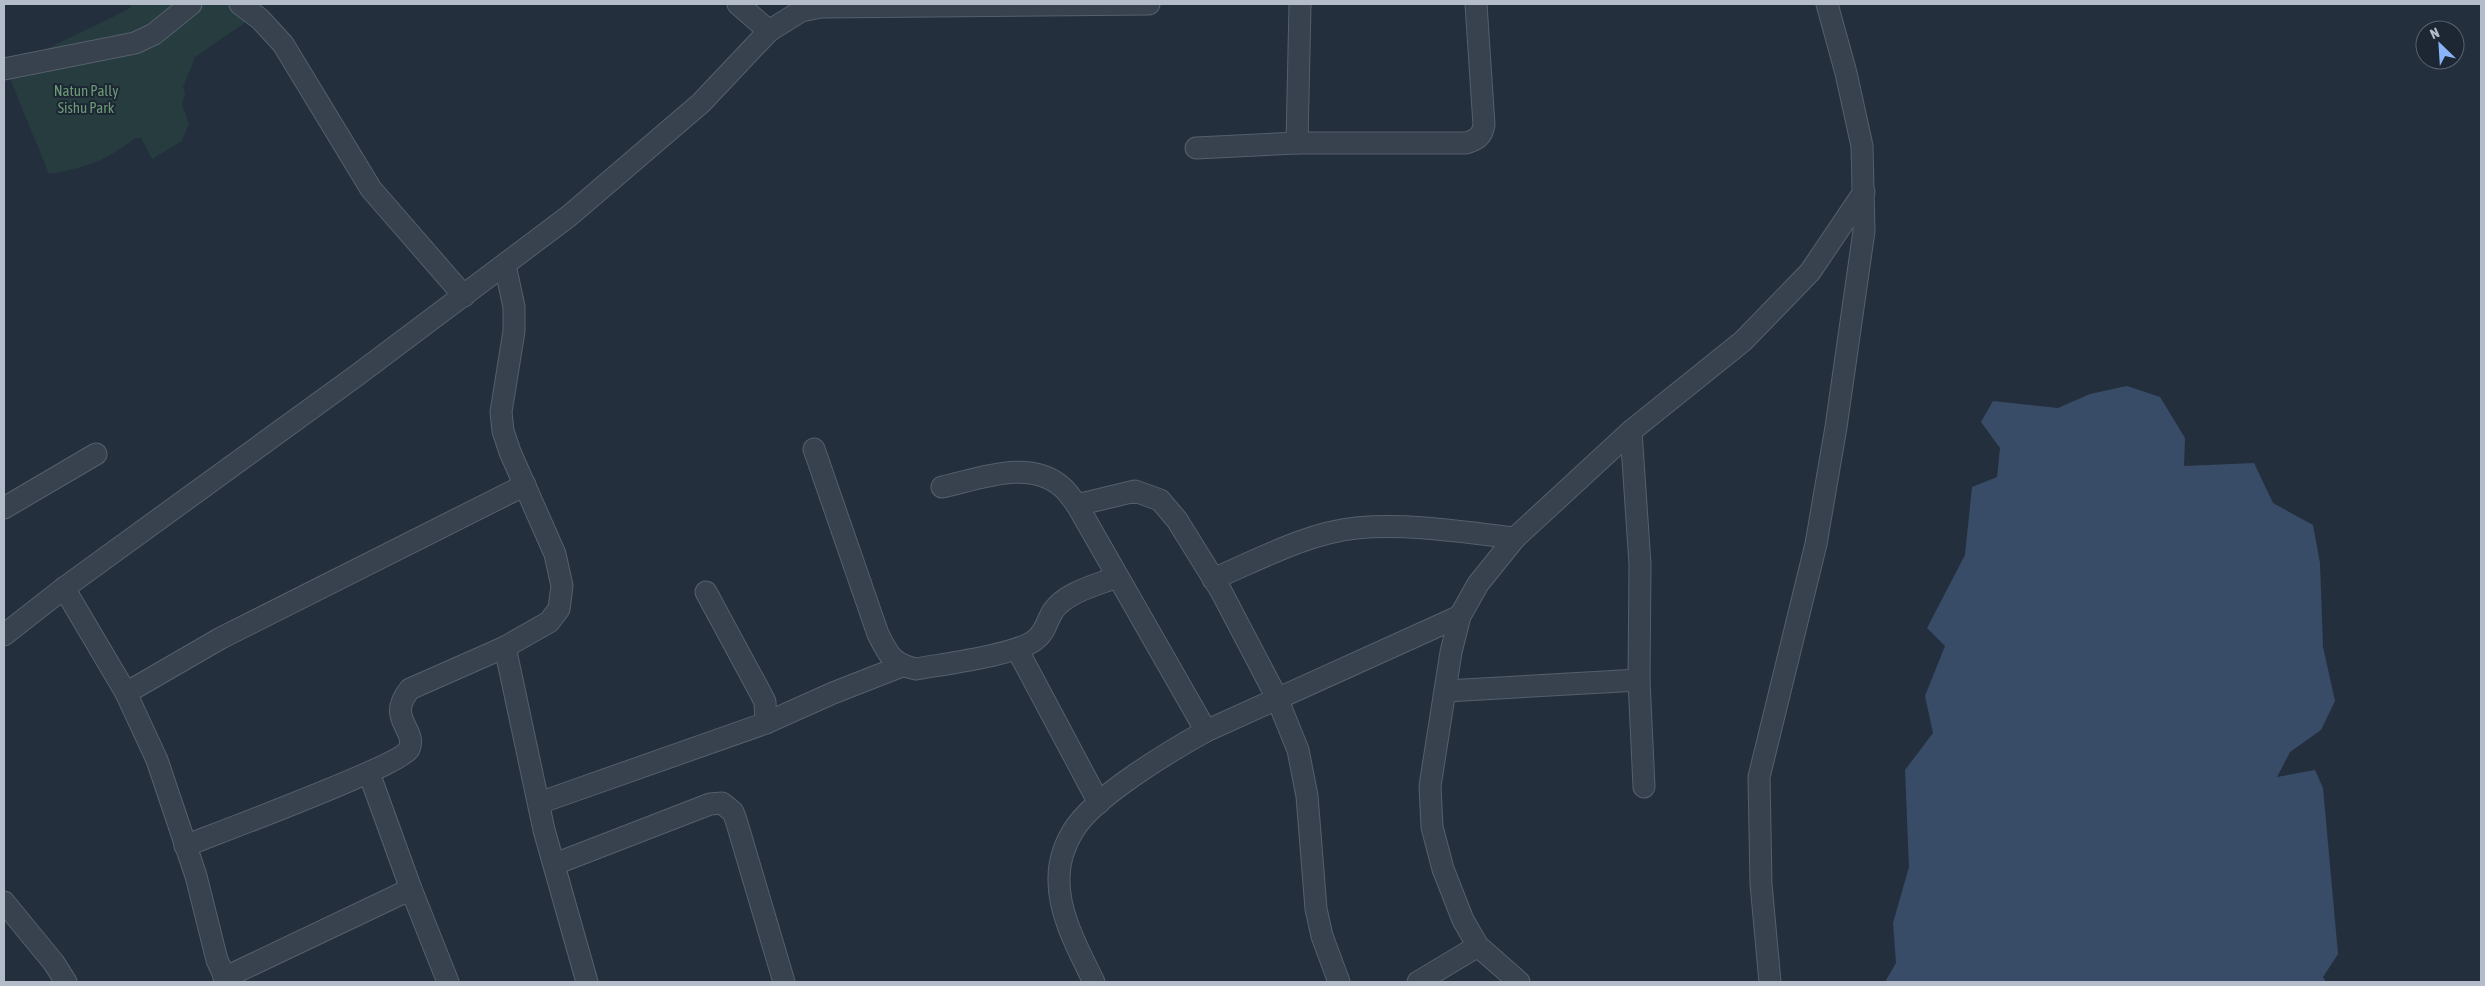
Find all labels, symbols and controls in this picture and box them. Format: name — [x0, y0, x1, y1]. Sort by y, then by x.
north arrow — [2415, 20, 2465, 70]
text: N — [2427, 24, 2442, 42]
park label: Natun Pally Sishu Park — [54, 82, 118, 116]

